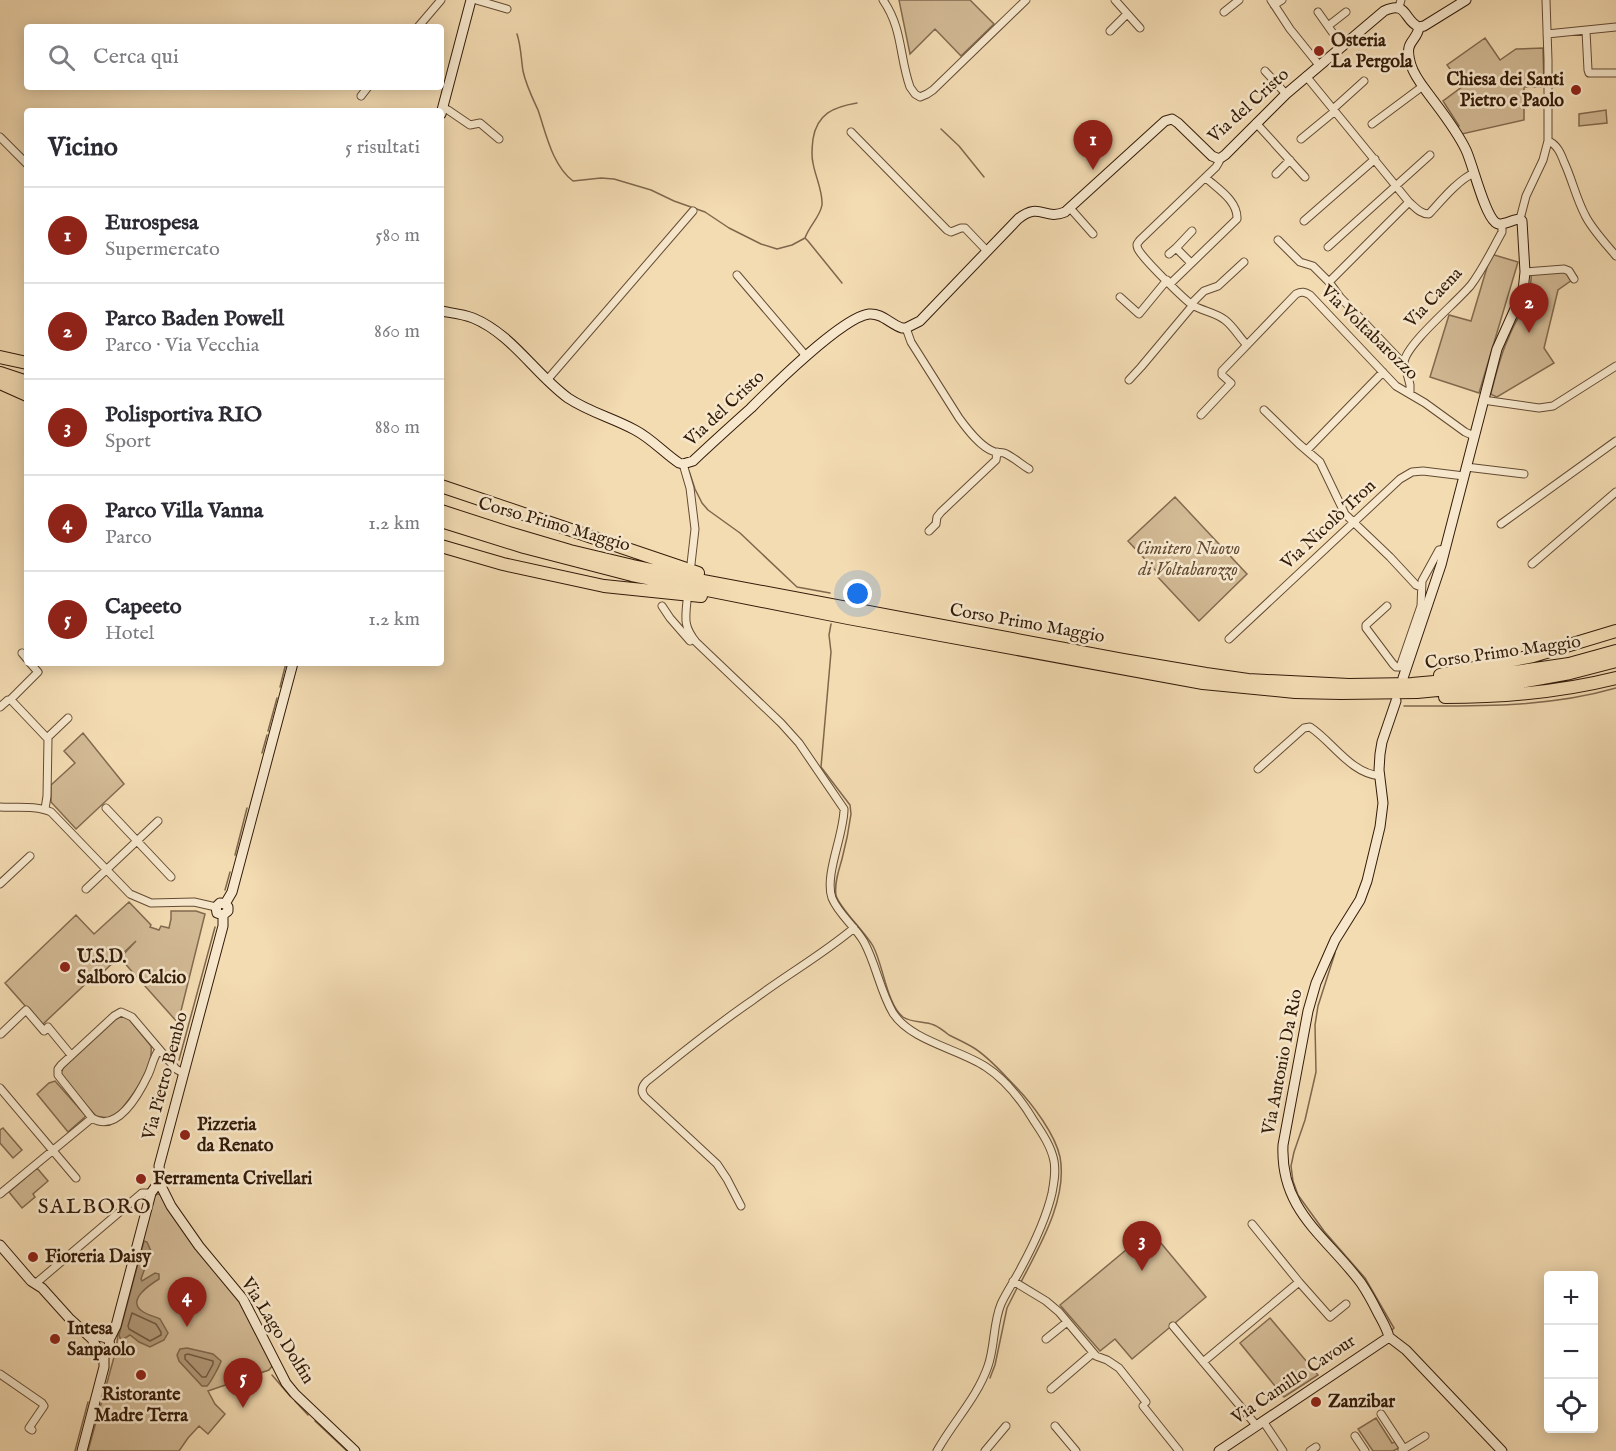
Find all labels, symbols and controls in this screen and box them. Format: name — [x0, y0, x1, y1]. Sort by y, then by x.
search box — [24, 24, 444, 90]
place label: Osteria La Pergola — [1331, 30, 1414, 74]
icon: search — [45, 41, 78, 74]
text: Cerca qui — [93, 43, 179, 71]
marker: Osteria La Pergola — [1312, 44, 1326, 58]
street label: Via del Cristo — [1203, 63, 1295, 149]
place label: Chiesa dei Santi Pietro e Paolo — [1446, 69, 1564, 113]
marker: Chiesa dei Santi Pietro e Paolo — [1569, 83, 1583, 97]
pin: 1 — [1074, 120, 1112, 170]
text: Vicino — [48, 131, 118, 164]
text: 5 risultati — [345, 135, 420, 160]
text: Eurospesa — [105, 209, 199, 237]
text: 1 — [64, 223, 71, 248]
text: 580 m — [375, 223, 420, 248]
text: Supermercato — [105, 237, 220, 262]
street label: Via Caena — [1399, 263, 1468, 334]
street label: Via Voltabarozzo — [1314, 280, 1423, 386]
pin: 2 — [1510, 284, 1549, 333]
text: Parco Baden Powell — [105, 305, 284, 333]
text: 2 — [63, 319, 72, 344]
text: 860 m — [374, 319, 420, 344]
text: Parco · Via Vecchia — [105, 333, 259, 358]
street label: Via del Cristo — [679, 366, 770, 453]
text: Polisportiva RIO — [105, 401, 262, 429]
text: 3 — [64, 415, 71, 440]
text: 880 m — [375, 415, 420, 440]
text: Sport — [105, 429, 151, 454]
street label: Via Nicolò Tron — [1276, 475, 1382, 576]
street label: Corso Primo Maggio — [475, 492, 633, 558]
text: Parco Villa Vanna — [105, 497, 263, 525]
text: 4 — [63, 511, 72, 536]
text: 1.2 km — [368, 511, 420, 536]
text: Parco — [105, 525, 152, 550]
park label: Cimitero Nuovo di Voltabarozzo — [1136, 538, 1240, 582]
your location — [843, 579, 872, 608]
text: Capeeto — [105, 593, 182, 621]
street label: Corso Primo Maggio — [948, 599, 1107, 649]
text: 5 — [64, 607, 71, 632]
text: 1.2 km — [368, 607, 420, 632]
text: Hotel — [105, 621, 154, 646]
street label: Corso Primo Maggio — [1424, 631, 1583, 675]
place label: U.S.D. Salboro Calcio — [76, 946, 186, 990]
marker: U.S.D. Salboro Calcio — [58, 960, 72, 974]
street label: Via Antonio Da Rio — [1257, 987, 1308, 1138]
street label: Via Pietro Bembo — [138, 1009, 194, 1143]
place label: Pizzeria da Renato — [197, 1114, 274, 1158]
marker: Pizzeria da Renato — [178, 1128, 192, 1142]
place label: Ferramenta Crivellari — [153, 1168, 313, 1191]
marker: Ferramenta Crivellari — [134, 1172, 148, 1186]
district label: SALBORO — [38, 1194, 152, 1221]
pin: 3 — [1122, 1222, 1162, 1271]
place label: Fioreria Daisy — [45, 1246, 152, 1269]
marker: Fioreria Daisy — [26, 1250, 40, 1264]
map controls — [1544, 1271, 1598, 1433]
button: + — [1544, 1271, 1598, 1325]
street label: Via Lago Dolfin — [235, 1273, 319, 1389]
pin: 4 — [168, 1278, 207, 1327]
place label: Intesa Sanpaolo — [67, 1318, 136, 1362]
button: − — [1544, 1325, 1598, 1379]
street label: Via Camillo Cavour — [1227, 1330, 1361, 1431]
marker: Intesa Sanpaolo — [48, 1332, 62, 1346]
pin: 5 — [224, 1358, 262, 1408]
marker: Ristorante Madre Terra — [134, 1368, 148, 1382]
button: locate — [1544, 1379, 1598, 1433]
place label: Ristorante Madre Terra — [94, 1384, 189, 1428]
place label: Zanzibar — [1328, 1391, 1395, 1414]
marker: Zanzibar — [1309, 1395, 1323, 1409]

